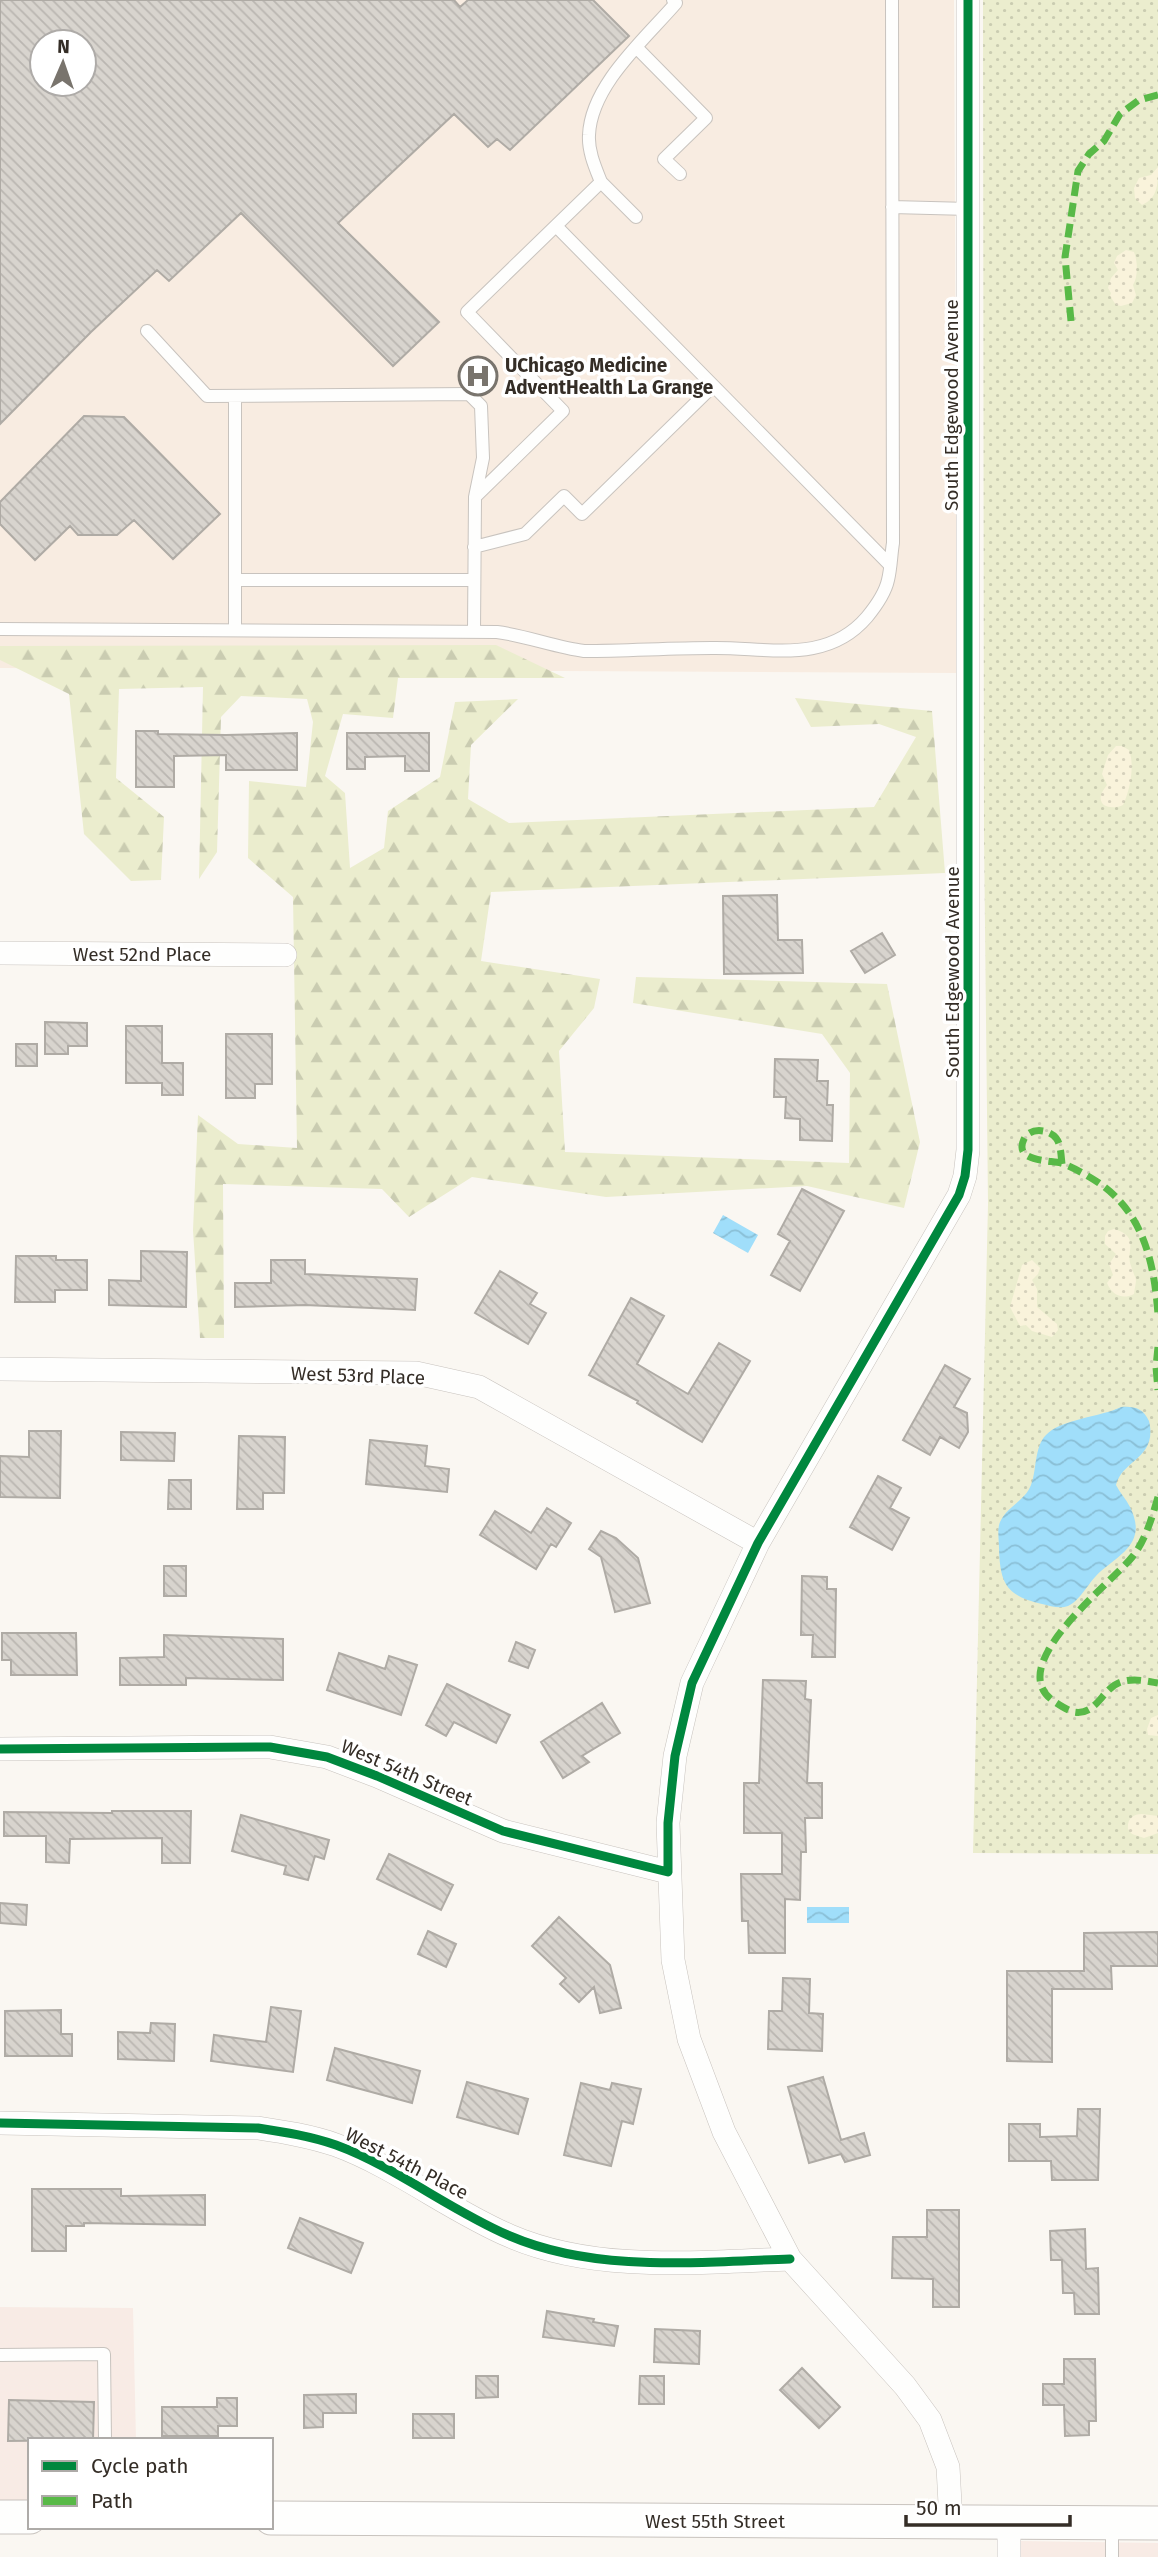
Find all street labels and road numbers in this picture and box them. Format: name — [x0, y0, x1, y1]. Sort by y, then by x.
street label: South Edgewood Avenue — [940, 299, 963, 511]
street label: South Edgewood Avenue — [941, 866, 964, 1078]
street label: West 52nd Place — [73, 943, 211, 966]
street label: West 53rd Place — [290, 1362, 426, 1389]
street label: West 54th Street — [337, 1734, 476, 1811]
street label: West 54th Place — [341, 2123, 472, 2204]
street label: West 55th Street — [645, 2510, 785, 2533]

